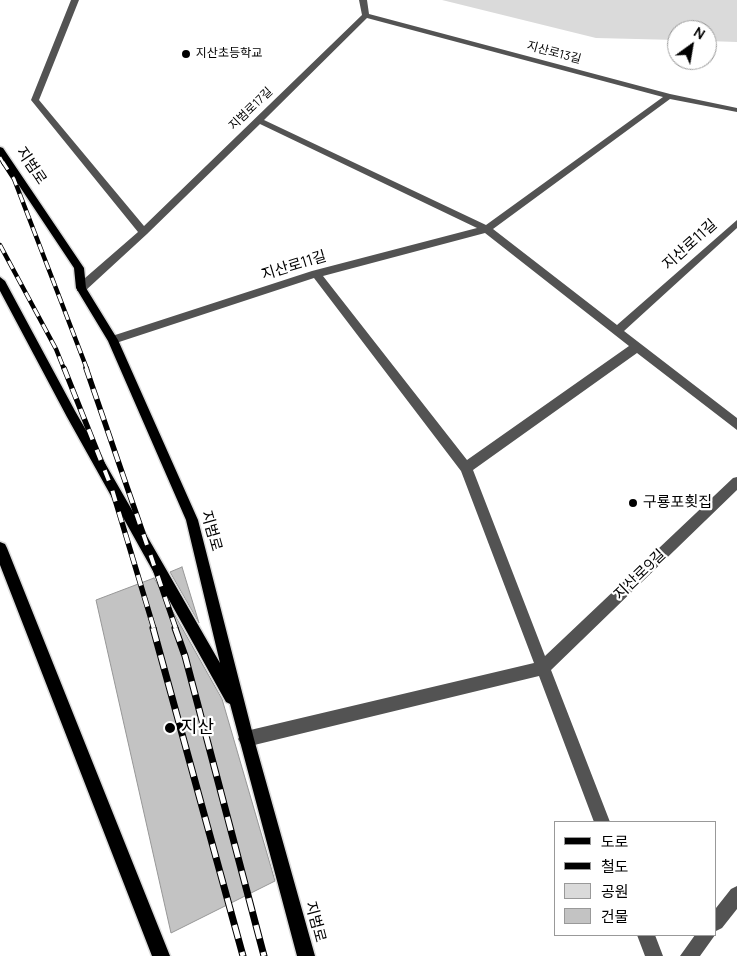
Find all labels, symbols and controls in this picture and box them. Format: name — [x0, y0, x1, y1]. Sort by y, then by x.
north arrow — [667, 20, 717, 70]
text: N — [690, 22, 709, 43]
street label: 지산로13길 — [525, 39, 583, 67]
place label: 지산초등학교 — [196, 47, 262, 61]
marker: 지산초등학교 — [180, 48, 192, 60]
street label: 지범로17길 — [226, 85, 276, 133]
street label: 지범로 — [12, 144, 50, 188]
street label: 지산로11길 — [659, 216, 721, 274]
street label: 지산로11길 — [259, 248, 329, 284]
place label: 구룡포횟집 — [643, 494, 712, 512]
marker: 구룡포횟집 — [627, 497, 639, 509]
street label: 지범로 — [197, 509, 225, 553]
street label: 지산로9길 — [611, 546, 669, 604]
place label: 지산 — [181, 717, 214, 739]
marker: 지산 — [163, 721, 177, 735]
legend — [554, 821, 717, 936]
text: 도로 — [601, 831, 629, 852]
text: 철도 — [601, 856, 629, 877]
text: 공원 — [601, 881, 629, 902]
street label: 지범로 — [301, 900, 329, 944]
text: 건물 — [601, 906, 629, 927]

